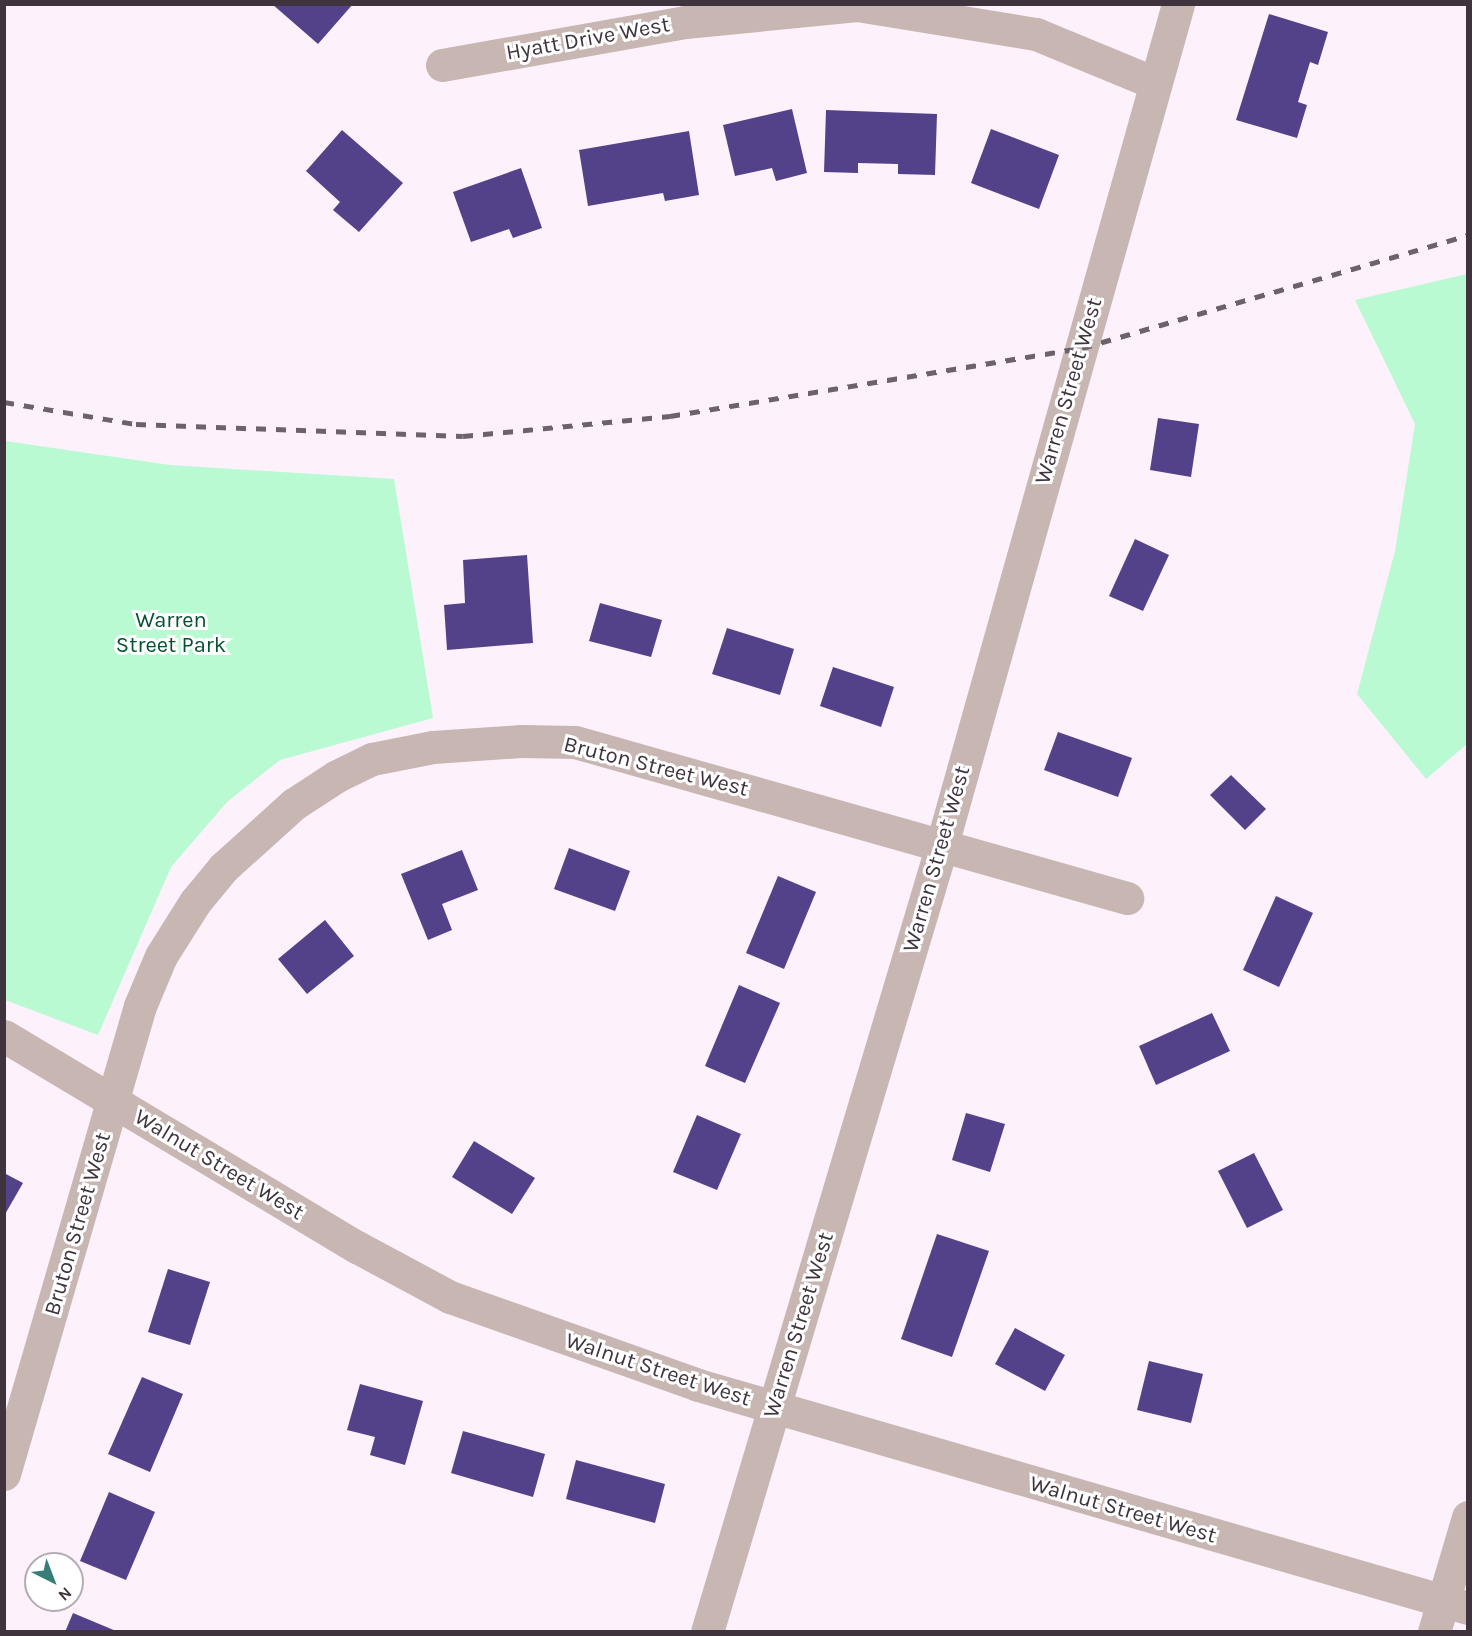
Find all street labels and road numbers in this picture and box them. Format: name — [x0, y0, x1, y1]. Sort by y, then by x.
street label: Hyatt Drive West — [504, 12, 672, 66]
street label: Warren Street West — [1030, 295, 1108, 487]
street label: Bruton Street West — [561, 731, 751, 803]
street label: Warren Street West — [898, 763, 976, 955]
street label: Walnut Street West — [129, 1104, 309, 1226]
street label: Bruton Street West — [39, 1129, 117, 1319]
street label: Warren Street West — [758, 1229, 840, 1421]
street label: Walnut Street West — [562, 1328, 754, 1412]
street label: Walnut Street West — [1027, 1471, 1219, 1549]

